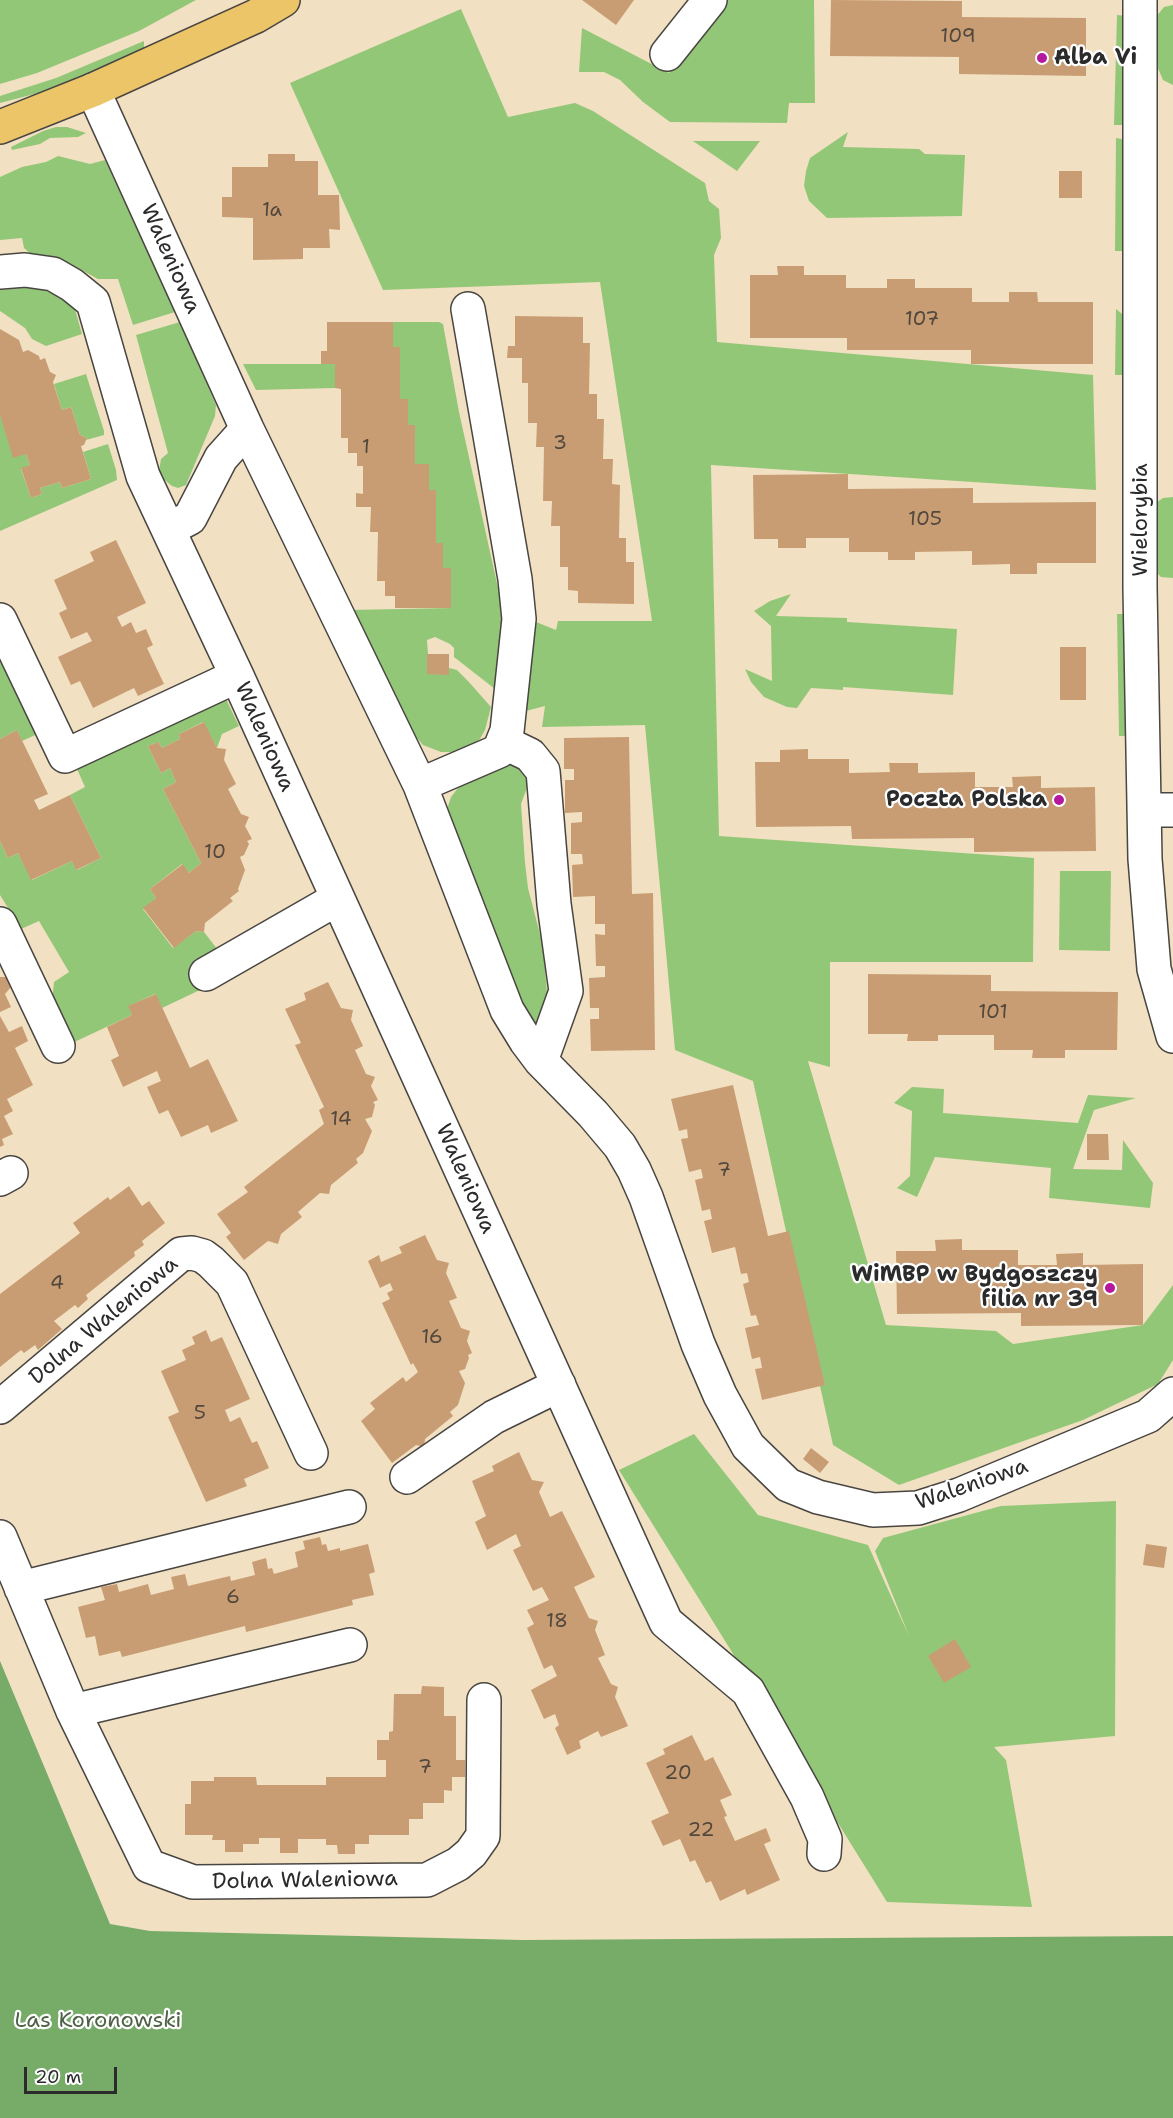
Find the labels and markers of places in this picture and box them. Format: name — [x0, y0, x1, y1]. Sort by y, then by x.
place label: Alba Vi — [1054, 45, 1137, 71]
marker: Alba Vi — [1035, 51, 1049, 65]
place label: Poczta Polska — [886, 787, 1047, 813]
marker: Poczta Polska — [1052, 793, 1066, 807]
place label: WiMBP w Bydgoszczy filia nr 39 — [851, 1262, 1098, 1314]
marker: WiMBP w Bydgoszczy filia nr 39 — [1103, 1281, 1117, 1295]

